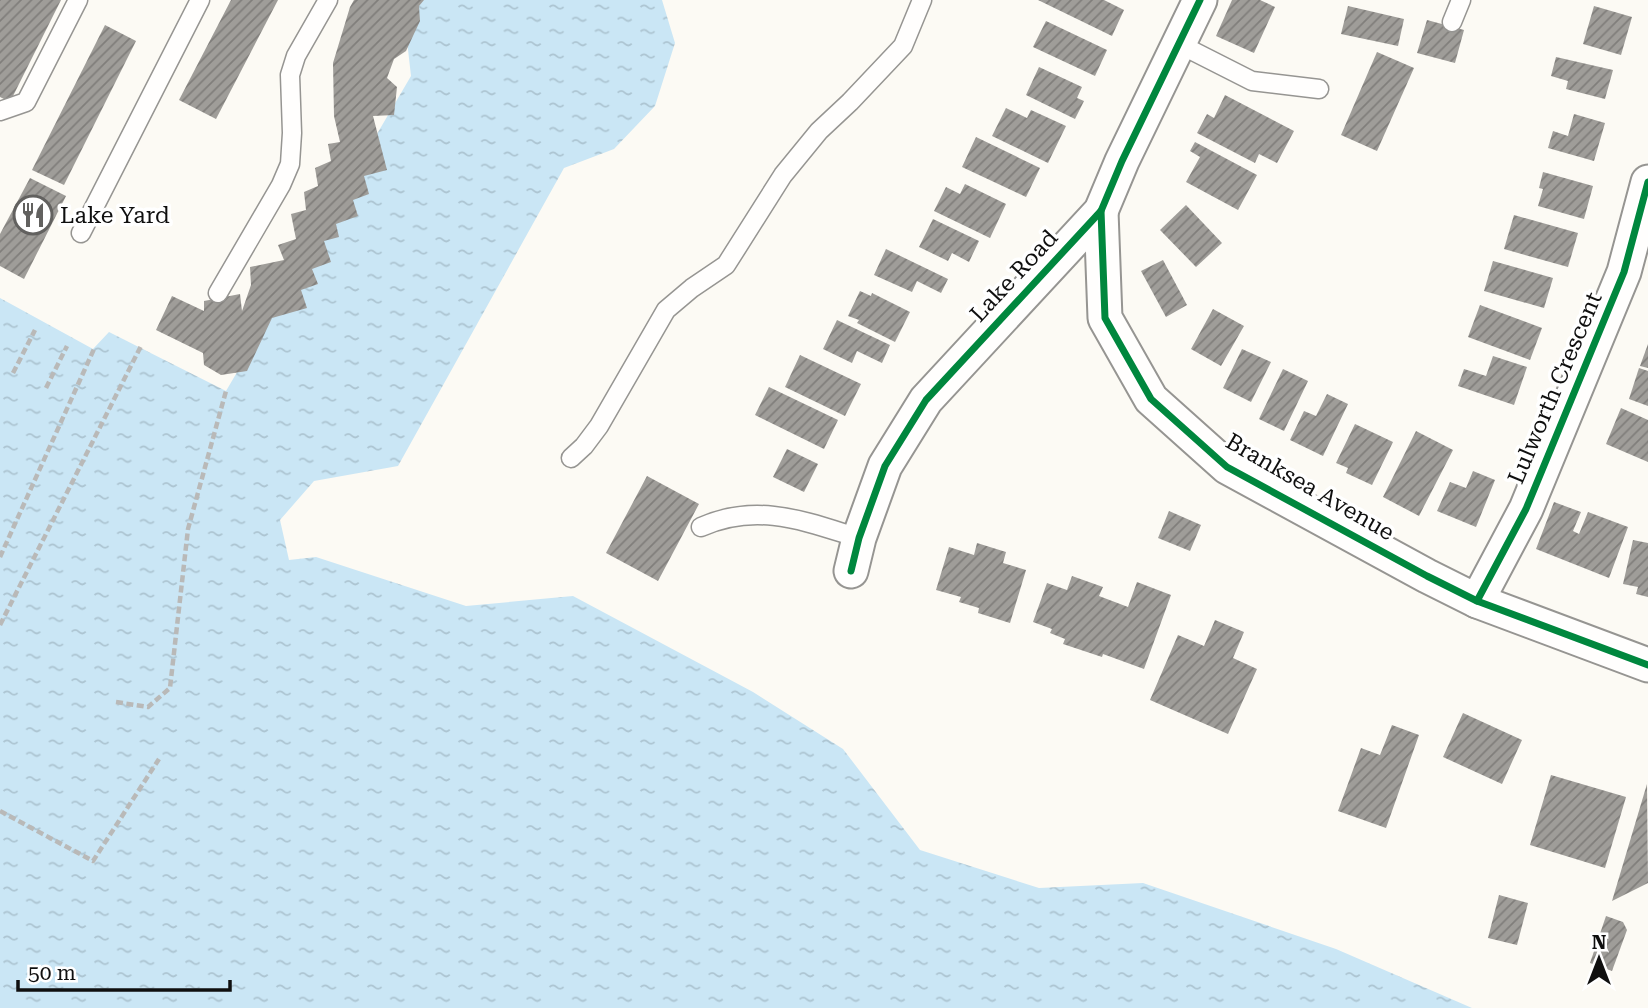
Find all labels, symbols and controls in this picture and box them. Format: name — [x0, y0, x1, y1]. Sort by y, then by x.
restaurant icon: Lake Yard — [12, 194, 54, 236]
place label: Lake Yard — [60, 202, 170, 229]
street label: Lake Road — [965, 224, 1064, 328]
street label: Lulworth Crescent — [1502, 288, 1608, 488]
street label: Branksea Avenue — [1221, 428, 1399, 546]
north arrow — [1564, 924, 1634, 994]
text: N — [1592, 931, 1607, 954]
scale bar — [18, 948, 229, 992]
text: 50 m — [28, 961, 76, 985]

